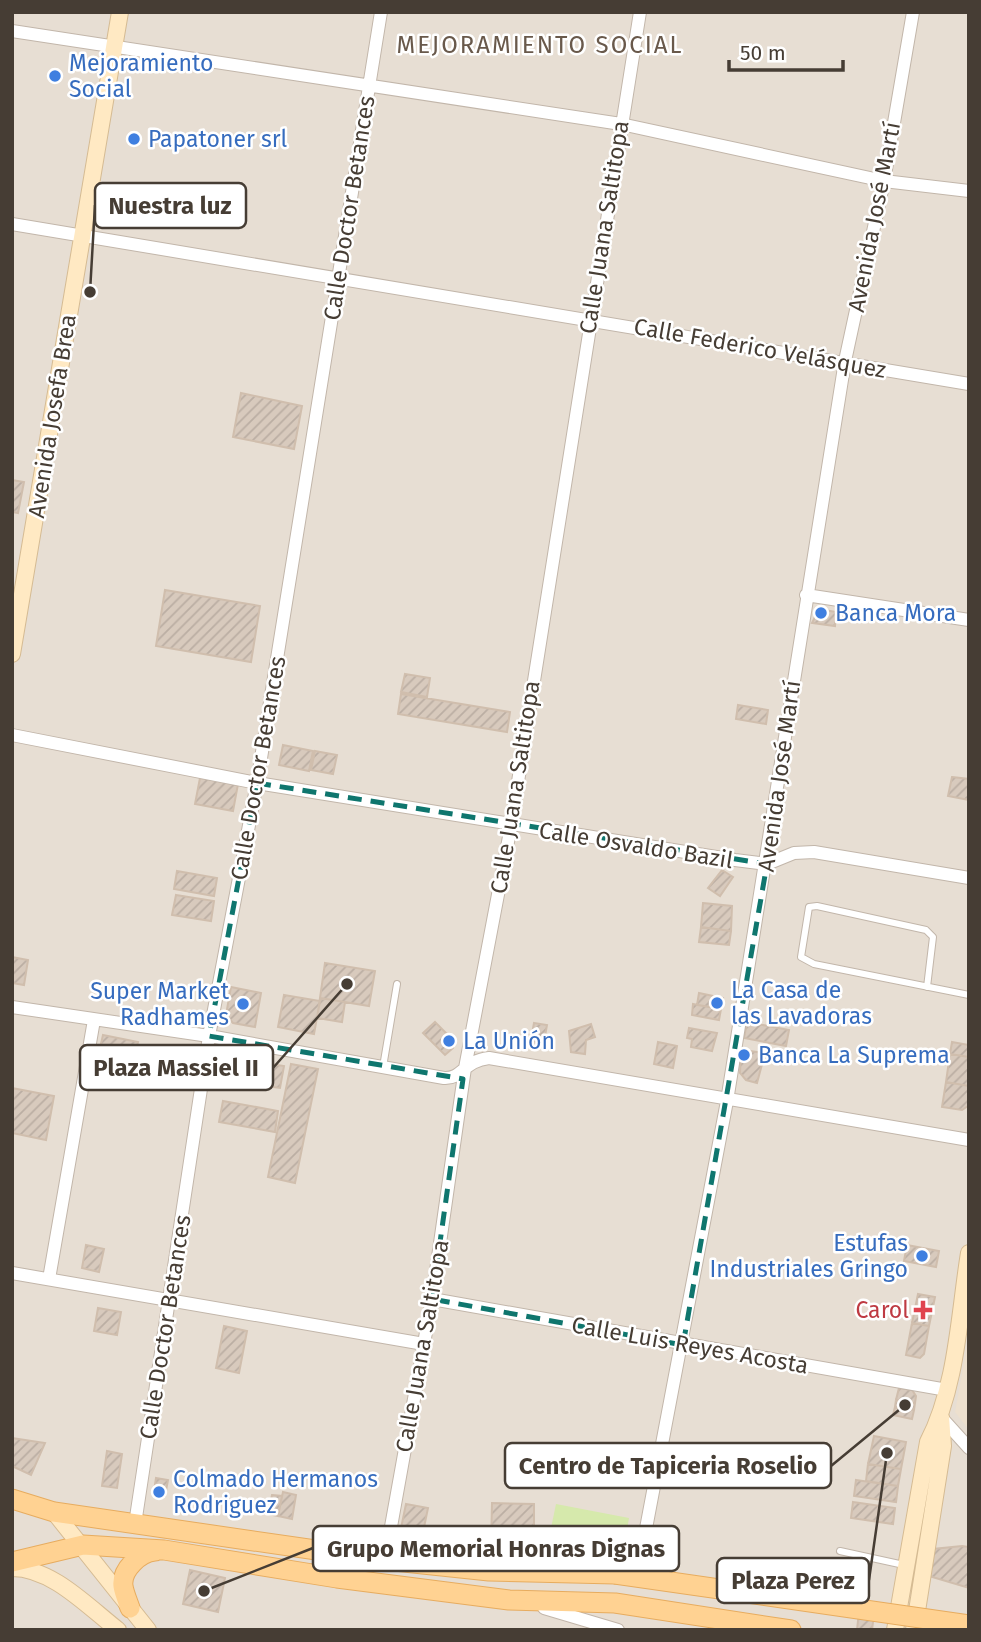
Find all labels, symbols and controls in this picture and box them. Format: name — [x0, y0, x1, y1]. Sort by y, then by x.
scale bar — [729, 28, 843, 72]
district label: MEJORAMIENTO SOCIAL — [397, 31, 684, 59]
text: 50 m — [740, 40, 786, 66]
place label: Mejoramiento Social — [69, 49, 214, 103]
marker: Mejoramiento Social — [47, 68, 63, 84]
street label: Calle Doctor Betances — [317, 94, 381, 322]
street label: Calle Juana Saltitopa — [573, 118, 635, 336]
street label: Avenida José Martí — [842, 120, 906, 314]
place label: Papatoner srl — [148, 125, 288, 153]
marker: Papatoner srl — [126, 131, 142, 147]
callout: Nuestra luz — [95, 183, 246, 228]
text: Nuestra luz — [108, 192, 232, 220]
street label: Avenida Josefa Brea — [22, 312, 82, 520]
street label: Calle Federico Velásquez — [632, 312, 888, 384]
place label: Banca Mora — [835, 599, 956, 627]
marker: Banca Mora — [813, 605, 829, 621]
street label: Calle Doctor Betances — [225, 654, 291, 882]
street label: Calle Juana Saltitopa — [484, 678, 546, 896]
street label: Avenida José Martí — [752, 678, 806, 874]
street label: Calle Osvaldo Bazil — [537, 816, 735, 874]
place label: La Casa de las Lavadoras — [731, 976, 872, 1030]
place label: Super Market Radhames — [90, 977, 230, 1031]
marker: La Casa de las Lavadoras — [709, 995, 725, 1011]
marker: Super Market Radhames — [235, 996, 251, 1012]
place label: La Unión — [463, 1027, 555, 1055]
marker: La Unión — [441, 1033, 457, 1049]
place label: Banca La Suprema — [758, 1041, 950, 1069]
callout: Plaza Massiel II — [80, 1045, 273, 1090]
marker: Banca La Suprema — [736, 1047, 752, 1063]
text: Plaza Massiel II — [93, 1054, 259, 1082]
street label: Calle Doctor Betances — [133, 1213, 197, 1441]
place label: Estufas Industriales Gringo — [710, 1229, 908, 1283]
street label: Calle Juana Saltitopa — [389, 1237, 455, 1455]
marker: Estufas Industriales Gringo — [914, 1248, 930, 1264]
place label: Carol — [855, 1296, 909, 1324]
marker: Carol — [915, 1302, 931, 1318]
street label: Calle Luis Reyes Acosta — [569, 1310, 811, 1380]
callout: Centro de Tapiceria Roselio — [505, 1443, 831, 1488]
text: Centro de Tapiceria Roselio — [519, 1452, 817, 1480]
place label: Colmado Hermanos Rodriguez — [173, 1465, 378, 1519]
marker: Colmado Hermanos Rodriguez — [151, 1484, 167, 1500]
callout: Grupo Memorial Honras Dignas — [313, 1526, 679, 1571]
text: Grupo Memorial Honras Dignas — [327, 1535, 665, 1563]
callout: Plaza Perez — [717, 1558, 869, 1603]
text: Plaza Perez — [731, 1567, 855, 1595]

